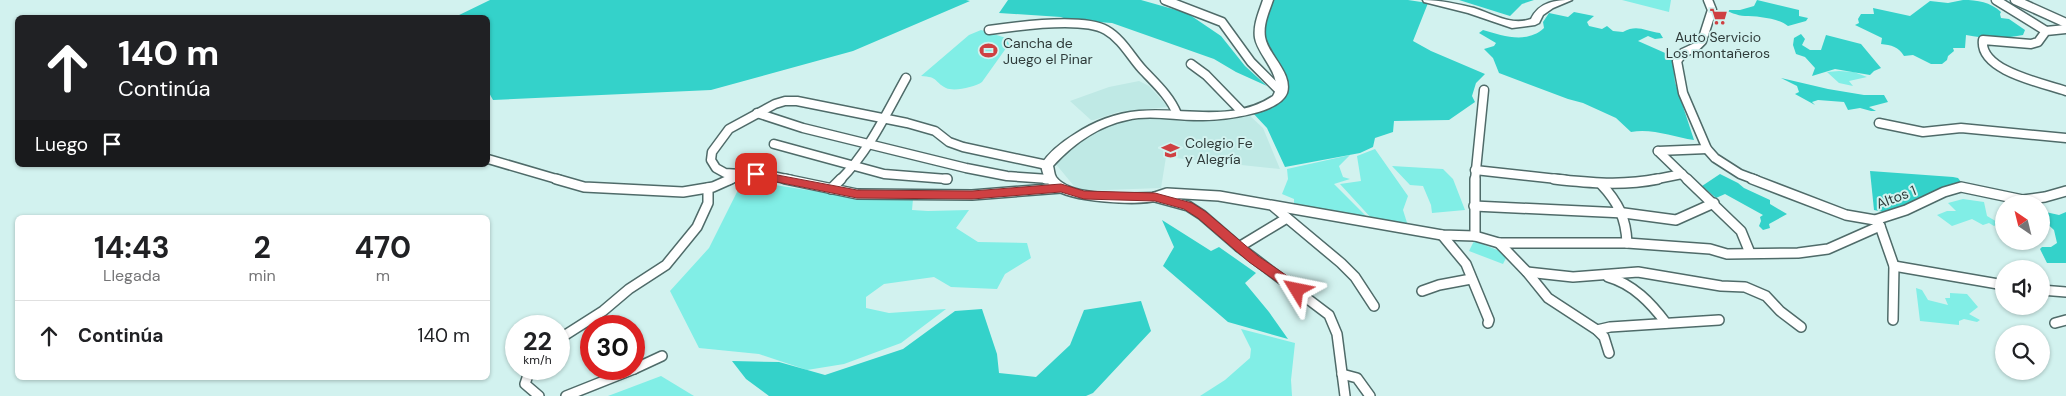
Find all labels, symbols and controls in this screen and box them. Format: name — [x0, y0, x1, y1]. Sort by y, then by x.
supermarket icon: Auto Servicio Los montañeros — [1708, 7, 1728, 27]
place label: Auto Servicio Los montañeros — [1666, 28, 1770, 62]
text: 140 m — [118, 30, 219, 76]
place label: Cancha de Juego el Pinar — [1003, 34, 1093, 68]
icon: ahead — [35, 35, 100, 100]
sports icon: Cancha de Juego el Pinar — [979, 41, 999, 61]
text: Continúa — [118, 74, 211, 103]
icon: arrive — [98, 130, 126, 158]
text: Luego — [35, 132, 88, 157]
place label: Colegio Fe y Alegría — [1185, 134, 1253, 168]
school or university icon: Colegio Fe y Alegría — [1161, 141, 1181, 161]
pin — [735, 153, 777, 195]
icon: arrive — [742, 160, 770, 188]
street label: Altos 1 — [1874, 181, 1918, 213]
north arrow — [1995, 195, 2050, 250]
map controls — [1995, 195, 2050, 380]
text: 14:43 — [94, 228, 170, 267]
text: 2 — [253, 228, 271, 267]
text: 470 — [355, 228, 411, 267]
button: sound — [1995, 260, 2050, 315]
position arrow — [1270, 263, 1322, 315]
text: Llegada — [103, 265, 160, 286]
text: min — [248, 265, 276, 286]
text: m — [376, 265, 390, 286]
speed limit sign: 30 — [580, 315, 645, 380]
icon: ahead — [35, 322, 63, 350]
text: Continúa — [78, 323, 163, 348]
text: 140 m — [418, 323, 470, 348]
text: 22 — [523, 325, 552, 358]
button: search — [1995, 325, 2050, 380]
text: km/h — [523, 352, 552, 368]

